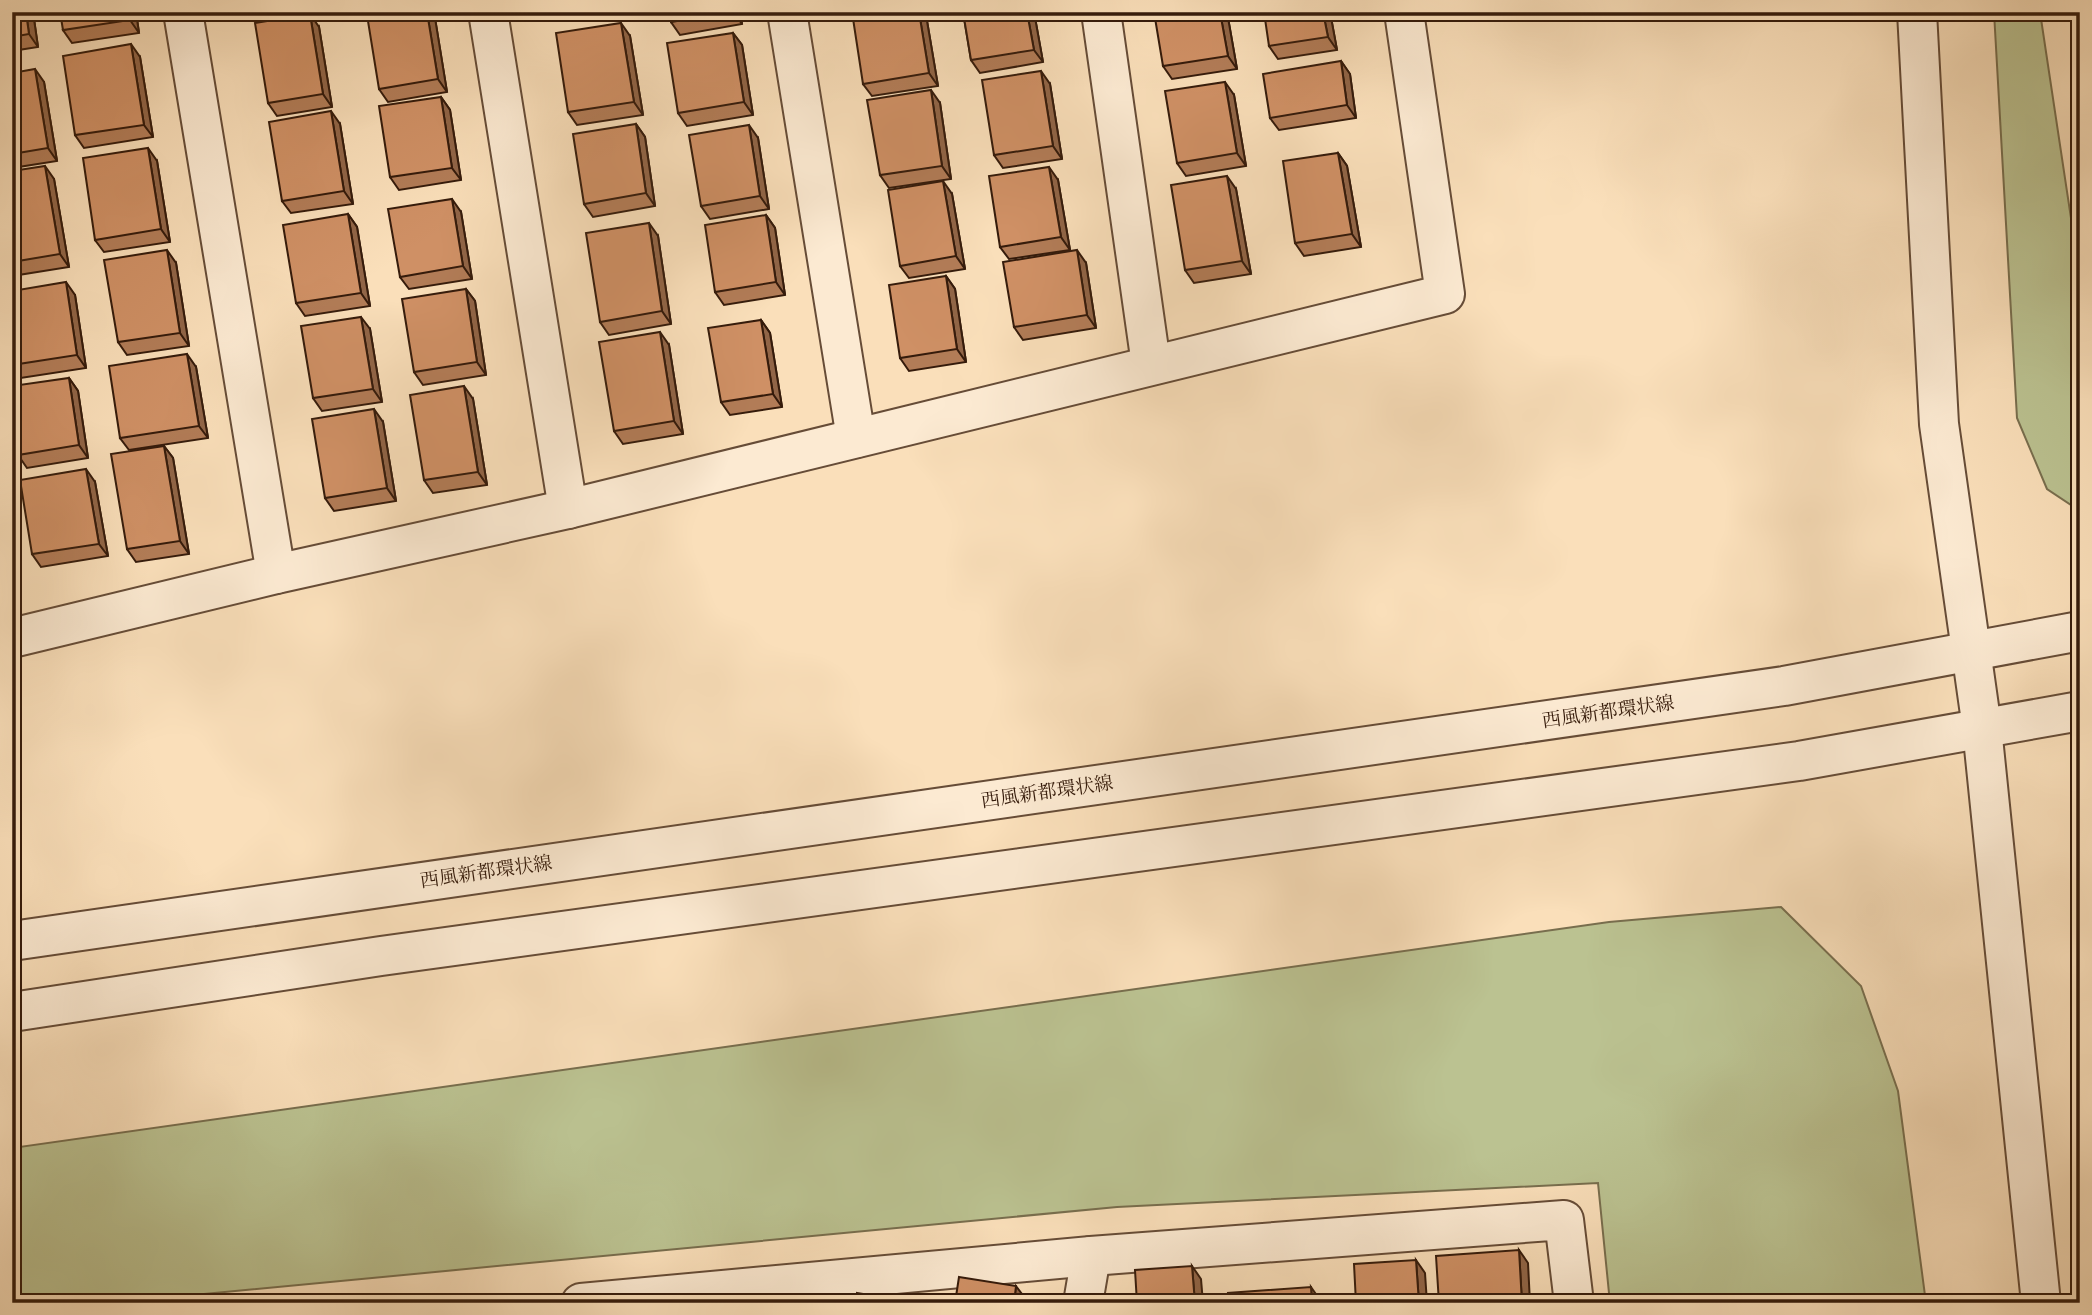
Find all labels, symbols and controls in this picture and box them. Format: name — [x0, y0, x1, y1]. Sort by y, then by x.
street label: 西風新都環状線 — [1541, 693, 1676, 732]
street label: 西風新都環状線 — [980, 773, 1115, 812]
street label: 西風新都環状線 — [419, 853, 554, 892]

